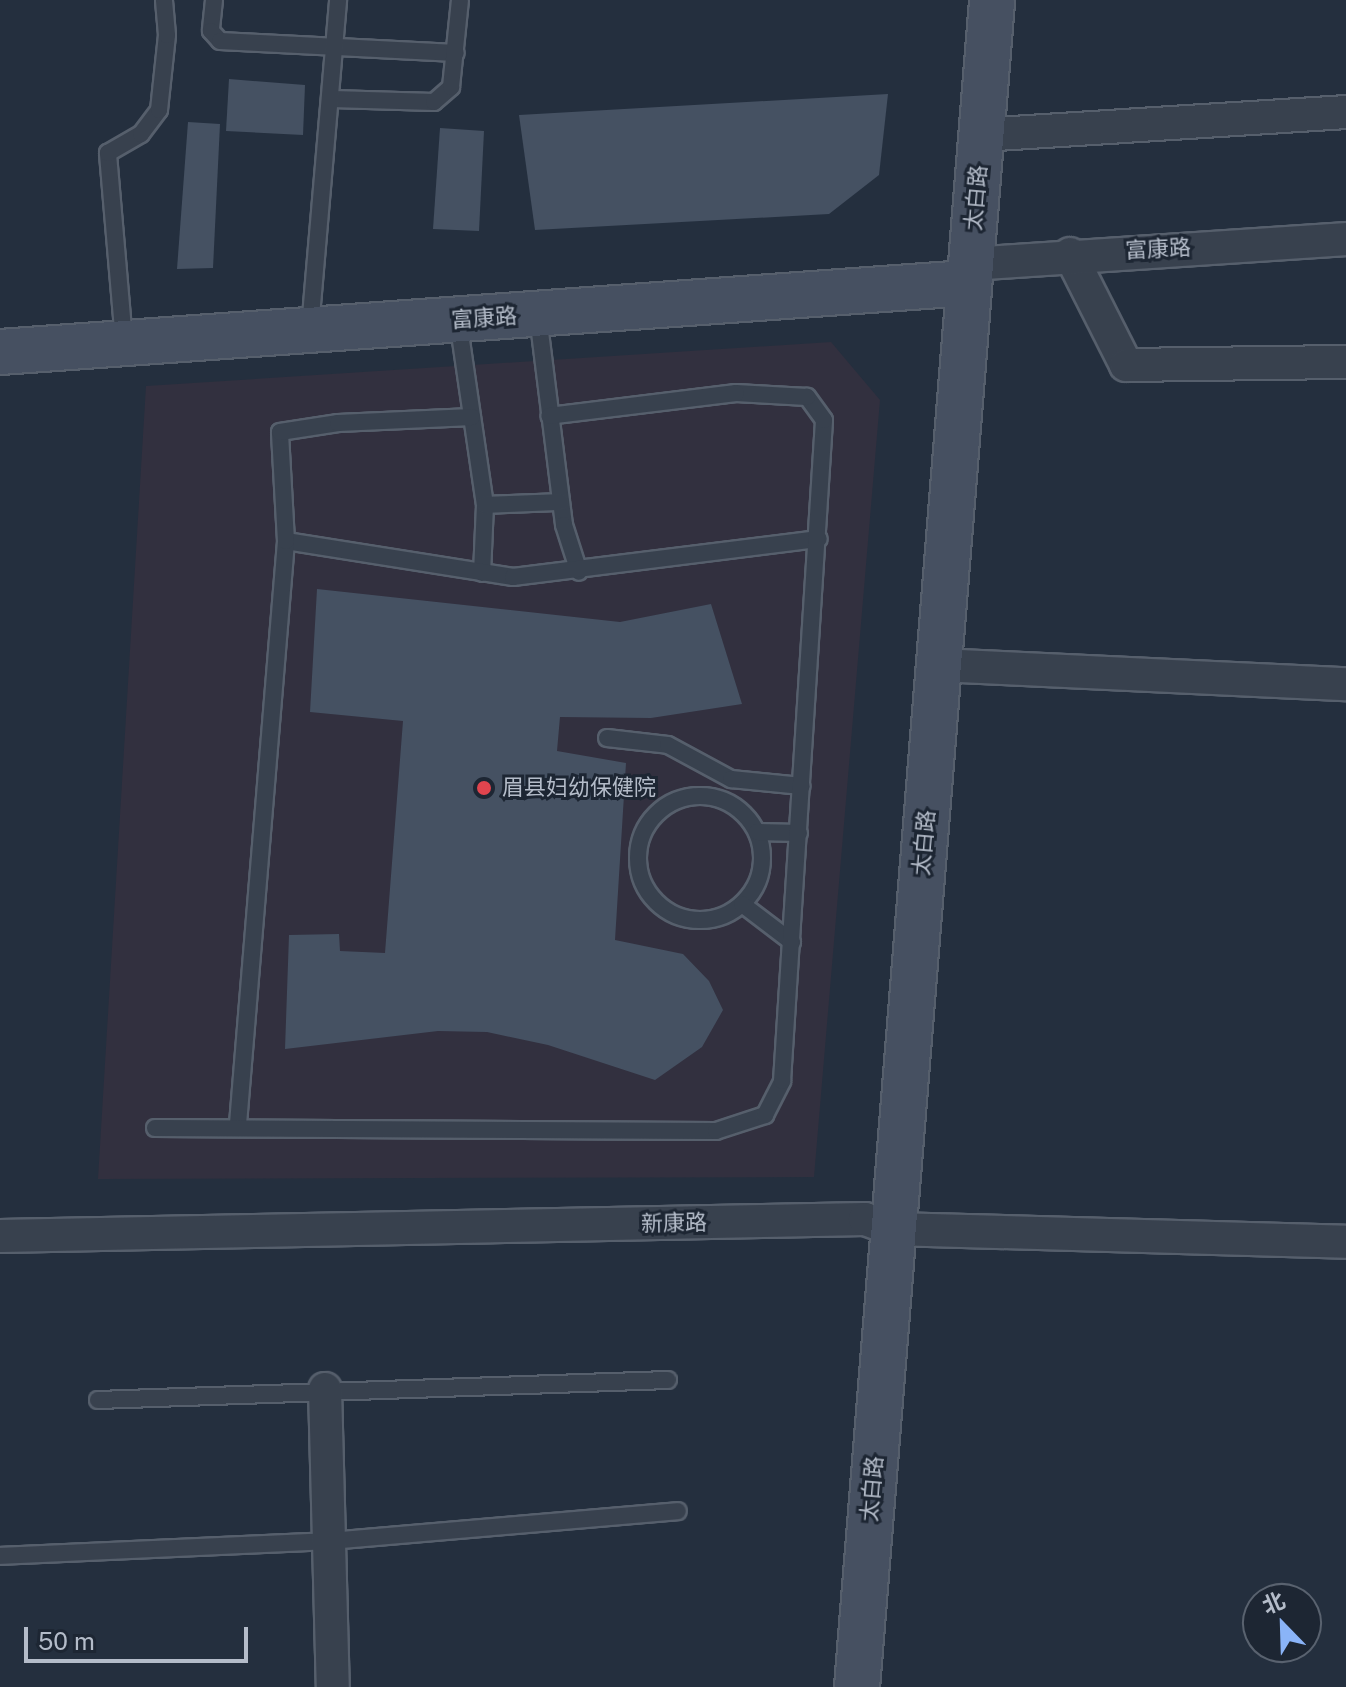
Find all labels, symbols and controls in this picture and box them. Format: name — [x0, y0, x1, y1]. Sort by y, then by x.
street label: 太白路 — [960, 164, 992, 232]
street label: 富康路 — [1124, 234, 1192, 264]
street label: 富康路 — [450, 303, 518, 333]
place label: 眉县妇幼保健院 — [502, 775, 656, 801]
marker: 眉县妇幼保健院 — [473, 777, 495, 799]
street label: 太白路 — [908, 809, 940, 877]
street label: 新康路 — [641, 1209, 707, 1237]
street label: 太白路 — [856, 1455, 888, 1523]
north arrow — [1242, 1583, 1322, 1663]
text: 北 — [1258, 1586, 1289, 1619]
scale bar — [28, 1611, 252, 1661]
text: 50 m — [38, 1627, 95, 1655]

